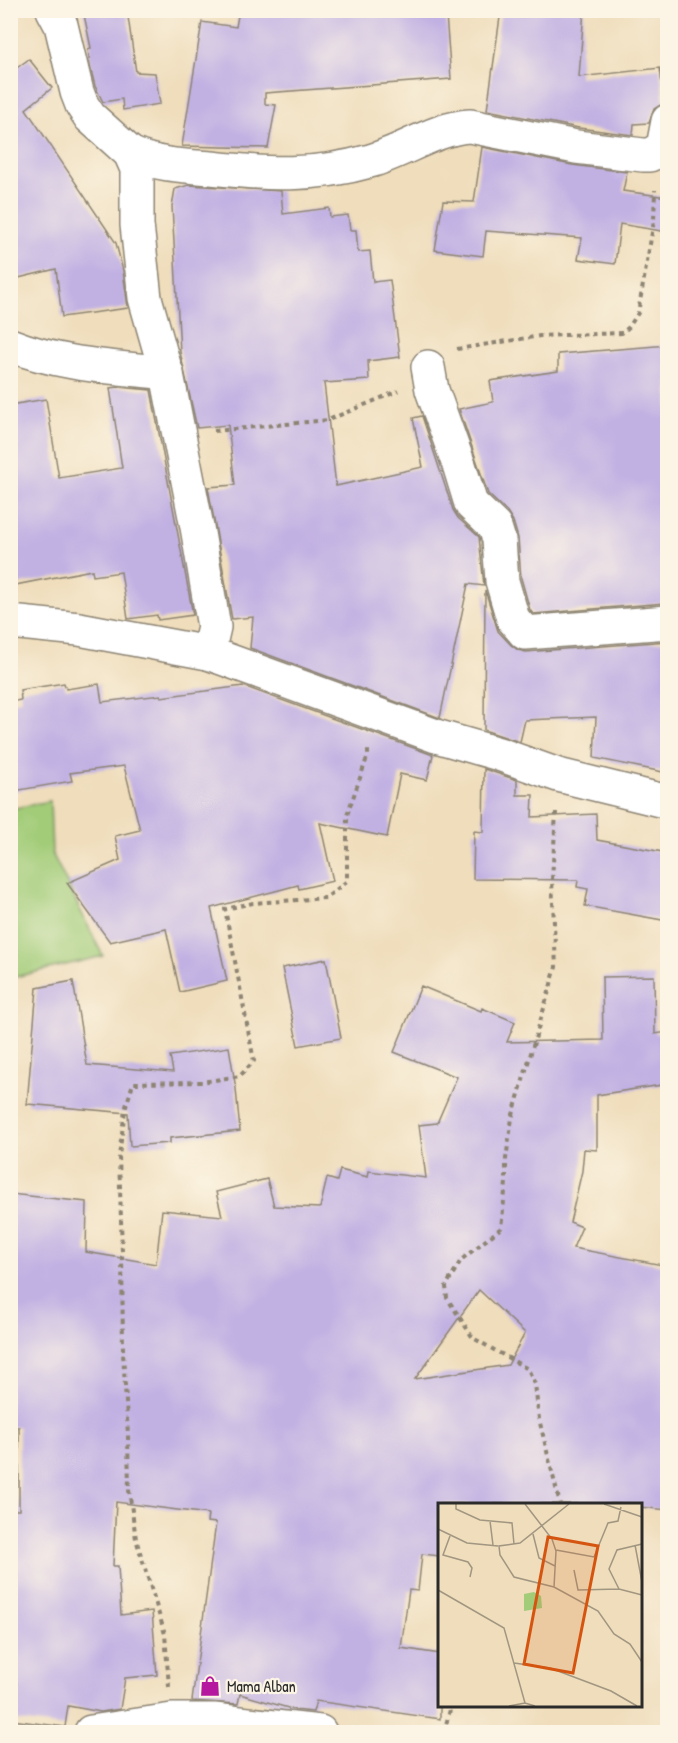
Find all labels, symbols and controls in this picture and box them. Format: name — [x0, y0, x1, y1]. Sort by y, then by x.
inset map — [438, 1503, 642, 1707]
shop icon: Mama Alban — [198, 1674, 222, 1698]
place label: Mama Alban — [227, 1675, 296, 1697]

